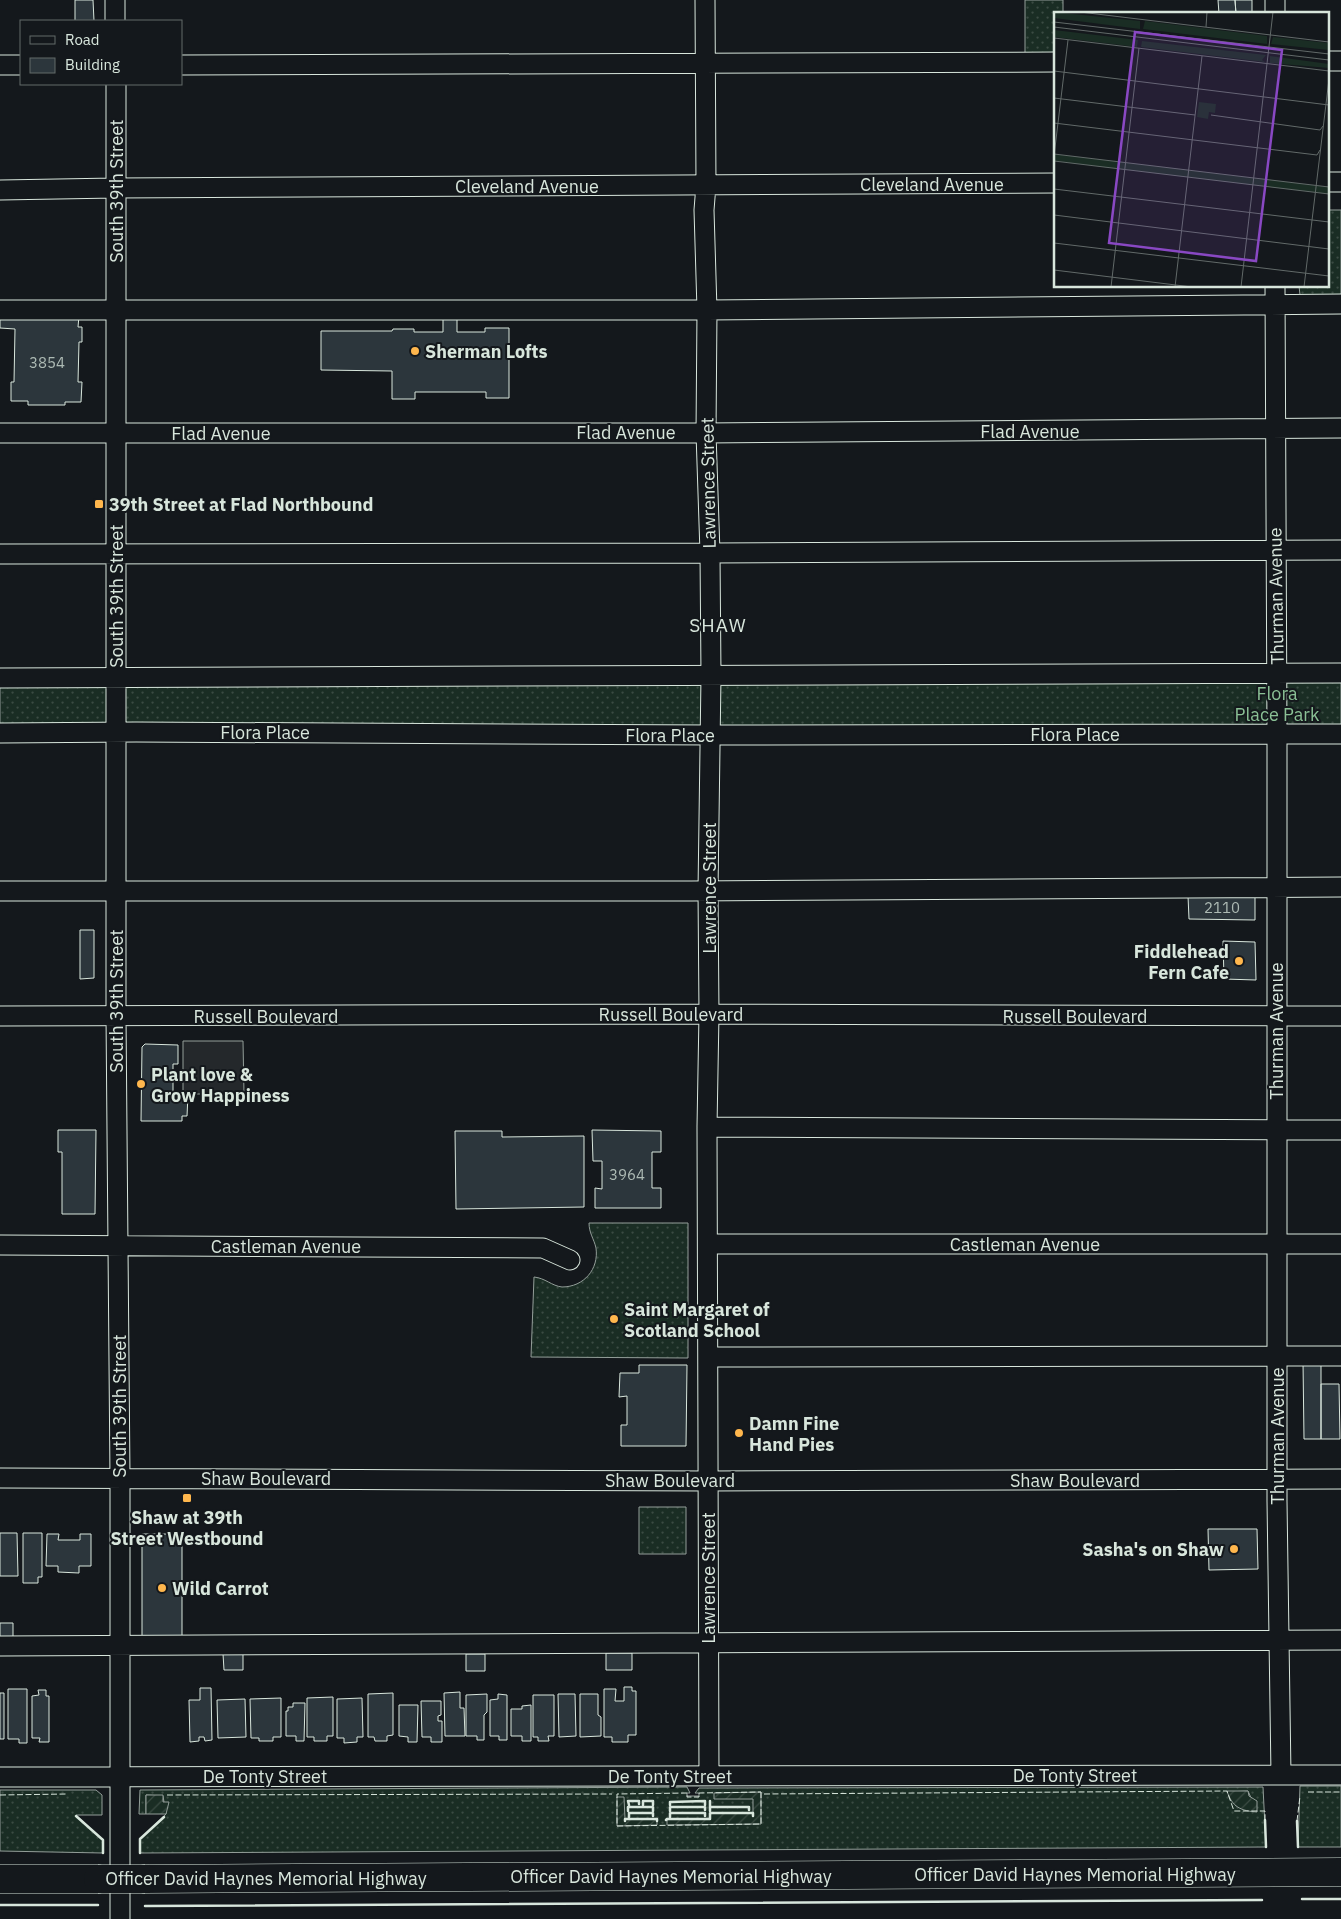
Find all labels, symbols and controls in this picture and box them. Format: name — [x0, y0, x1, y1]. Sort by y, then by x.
inset map — [1054, 12, 1328, 288]
legend — [20, 20, 182, 85]
text: Road — [65, 30, 100, 49]
text: Building — [65, 55, 120, 74]
street label: South 39th Street — [105, 119, 128, 263]
street label: Cleveland Avenue — [860, 173, 1004, 196]
street label: Cleveland Avenue — [455, 175, 599, 198]
place label: Sherman Lofts — [425, 340, 548, 363]
marker: Sherman Lofts — [409, 345, 421, 357]
house number: 3854 — [29, 353, 65, 372]
street label: Lawrence Street — [695, 417, 721, 549]
street label: Flad Avenue — [980, 420, 1080, 443]
street label: Flad Avenue — [576, 421, 676, 444]
street label: Flad Avenue — [171, 422, 271, 445]
place label: 39th Street at Flad Northbound — [109, 493, 373, 516]
marker: 39th Street at Flad Northbound — [93, 498, 105, 510]
street label: South 39th Street — [105, 524, 128, 668]
street label: Thurman Avenue — [1263, 527, 1289, 665]
district label: SHAW — [689, 613, 747, 637]
park label: Flora Place Park — [1235, 682, 1320, 726]
street label: Flora Place — [220, 721, 310, 744]
street label: Flora Place — [1030, 723, 1120, 746]
street label: Flora Place — [625, 724, 715, 747]
street label: Lawrence Street — [698, 822, 721, 954]
house number: 2110 — [1204, 898, 1240, 917]
street label: South 39th Street — [105, 929, 128, 1073]
place label: Fiddlehead Fern Cafe — [1134, 940, 1229, 984]
marker: Fiddlehead Fern Cafe — [1233, 955, 1245, 967]
street label: Thurman Avenue — [1265, 962, 1288, 1100]
street label: Russell Boulevard — [599, 1003, 743, 1026]
street label: Russell Boulevard — [194, 1005, 338, 1028]
street label: Russell Boulevard — [1003, 1005, 1147, 1028]
place label: Plant love & Grow Happiness — [151, 1063, 290, 1107]
marker: Plant love & Grow Happiness — [135, 1078, 147, 1090]
house number: 3964 — [609, 1165, 645, 1184]
street label: Castleman Avenue — [950, 1233, 1100, 1256]
street label: Castleman Avenue — [211, 1235, 361, 1258]
place label: Saint Margaret of Scotland School — [624, 1298, 770, 1342]
marker: Saint Margaret of Scotland School — [608, 1313, 620, 1325]
street label: South 39th Street — [108, 1334, 131, 1478]
street label: Thurman Avenue — [1266, 1367, 1289, 1505]
place label: Damn Fine Hand Pies — [749, 1412, 839, 1456]
marker: Damn Fine Hand Pies — [733, 1427, 745, 1439]
street label: Shaw Boulevard — [201, 1467, 331, 1490]
street label: Shaw Boulevard — [605, 1469, 735, 1492]
street label: Shaw Boulevard — [1010, 1469, 1140, 1492]
marker: Shaw at 39th Street Westbound — [181, 1492, 193, 1504]
place label: Shaw at 39th Street Westbound — [110, 1506, 264, 1550]
street label: Lawrence Street — [697, 1512, 720, 1644]
place label: Sasha's on Shaw — [1082, 1538, 1224, 1561]
marker: Sasha's on Shaw — [1228, 1543, 1240, 1555]
place label: Wild Carrot — [172, 1577, 269, 1600]
marker: Wild Carrot — [156, 1582, 168, 1594]
street label: De Tonty Street — [1013, 1764, 1137, 1787]
street label: De Tonty Street — [203, 1765, 327, 1788]
street label: De Tonty Street — [608, 1765, 732, 1788]
street label: Officer David Haynes Memorial Highway — [914, 1863, 1236, 1886]
street label: Officer David Haynes Memorial Highway — [510, 1865, 832, 1888]
street label: Officer David Haynes Memorial Highway — [105, 1867, 427, 1890]

